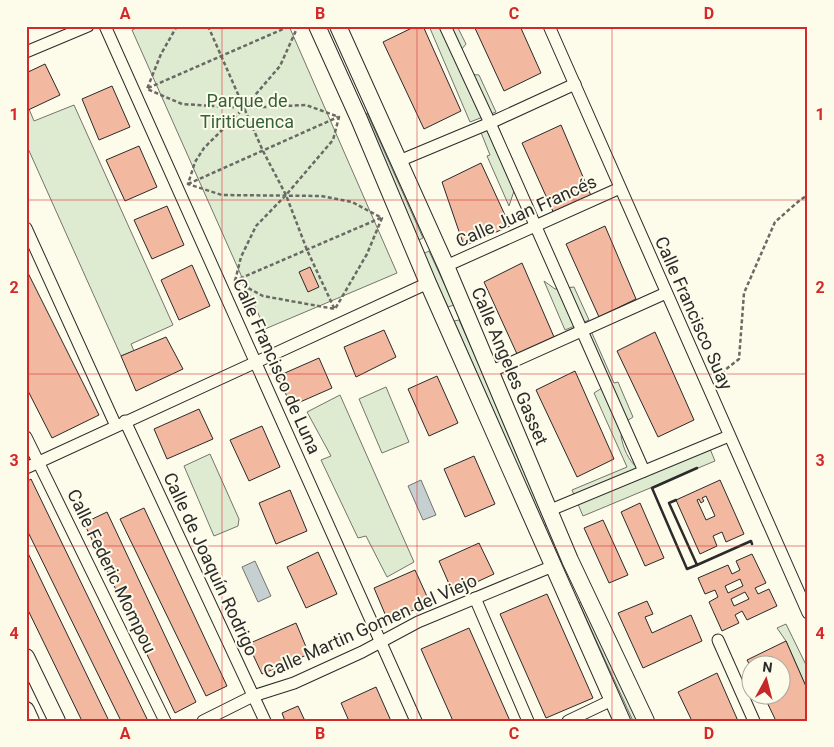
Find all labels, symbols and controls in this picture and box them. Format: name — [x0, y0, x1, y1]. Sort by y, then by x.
text: A — [120, 4, 131, 23]
text: B — [315, 4, 325, 23]
text: C — [509, 4, 519, 23]
text: D — [704, 4, 714, 23]
park label: Parque de Tiriticuenca — [200, 90, 294, 132]
text: 1 — [9, 105, 19, 124]
text: 1 — [815, 105, 825, 124]
street label: Calle Juan Francés — [452, 171, 600, 251]
street label: Calle Francisco Suay — [651, 233, 737, 393]
street label: Calle Francisco de Luna — [229, 275, 325, 457]
text: 2 — [9, 278, 19, 297]
text: 2 — [815, 278, 825, 297]
street label: Calle Angeles Gasset — [467, 284, 553, 448]
text: 3 — [9, 451, 19, 470]
text: 3 — [815, 451, 825, 470]
street label: Calle de Joaquín Rodrigo — [159, 469, 263, 659]
street label: Calle Federic Mompou — [63, 486, 161, 656]
street label: Calle Martin Gomen del Viejo — [260, 569, 480, 683]
text: 4 — [9, 624, 19, 643]
text: 4 — [815, 624, 825, 643]
north arrow — [742, 654, 792, 704]
text: N — [762, 659, 773, 676]
text: A — [120, 724, 131, 743]
text: B — [315, 724, 325, 743]
text: C — [509, 724, 519, 743]
text: D — [704, 724, 714, 743]

